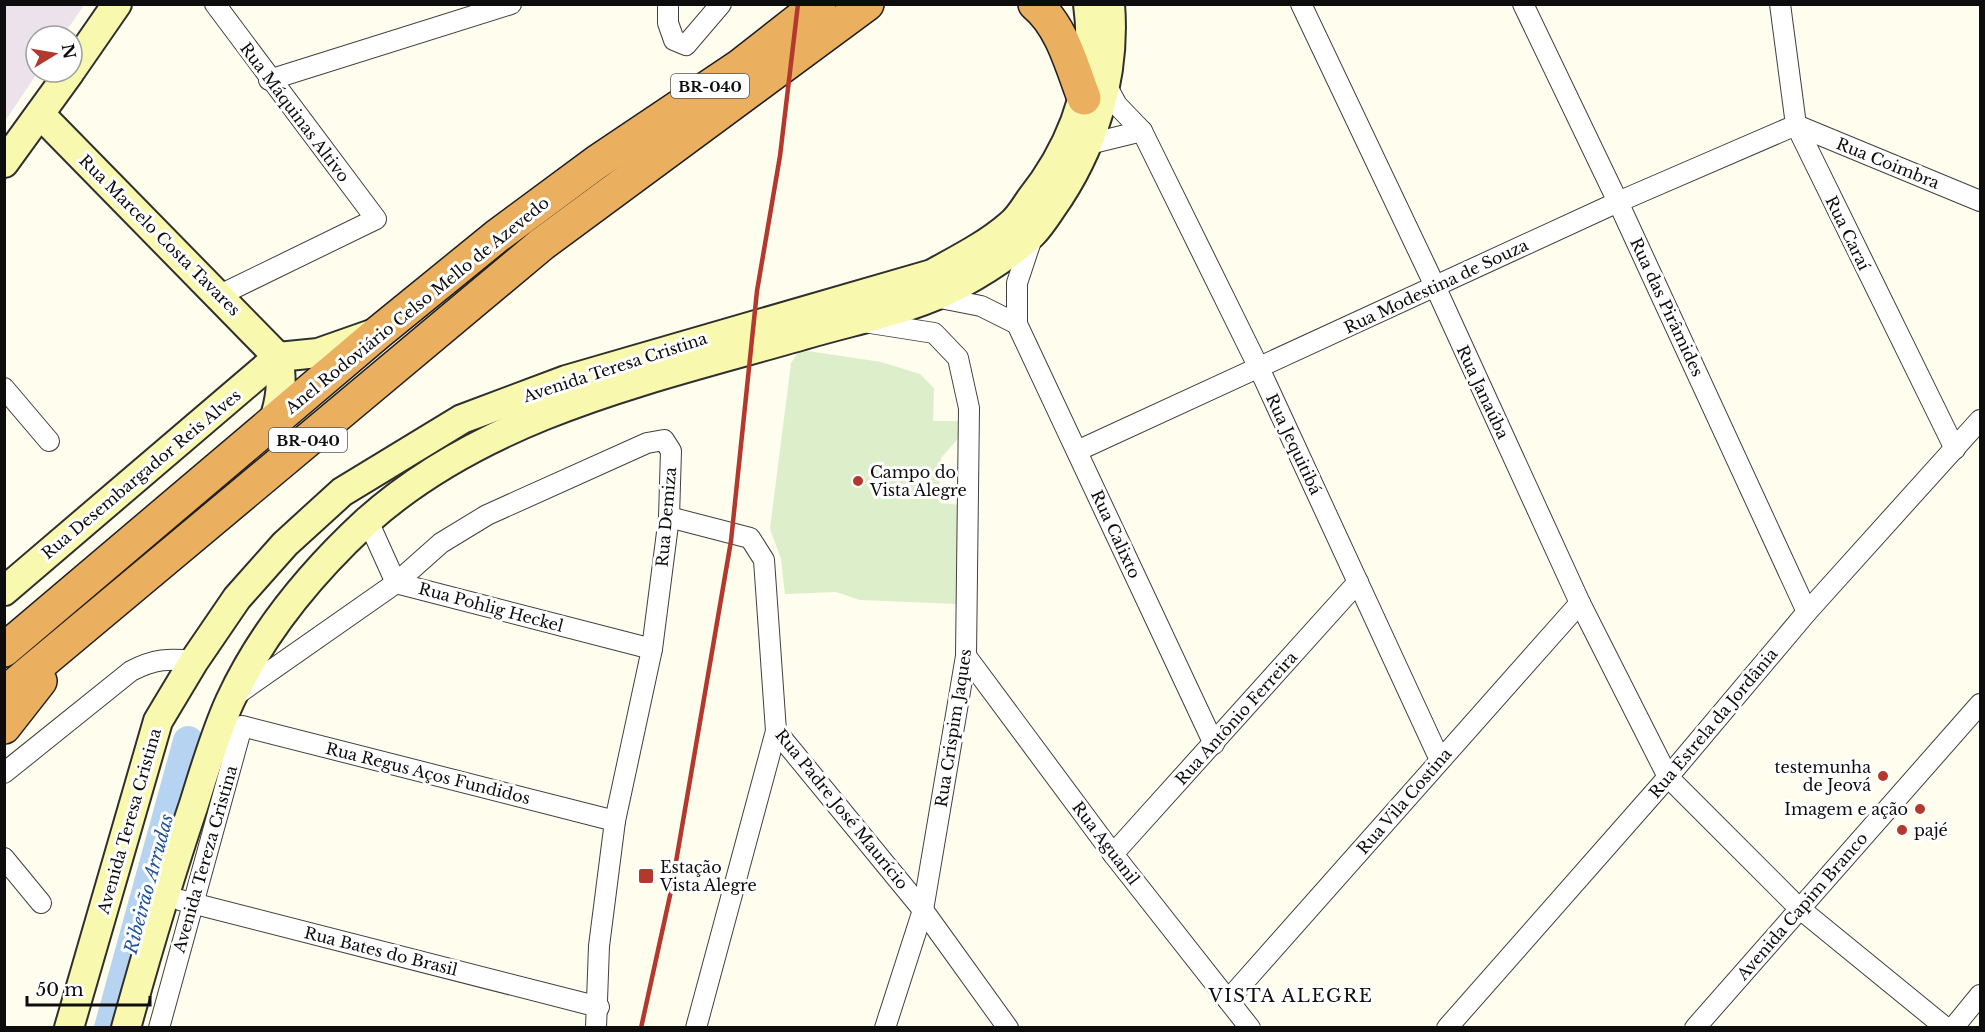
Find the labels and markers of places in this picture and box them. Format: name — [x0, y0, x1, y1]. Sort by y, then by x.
place label: Campo do Vista Alegre — [869, 462, 967, 500]
marker: Campo do Vista Alegre — [851, 474, 865, 488]
place label: testemunha de Jeová — [1775, 757, 1871, 795]
marker: testemunha de Jeová — [1876, 769, 1890, 783]
place label: Imagem e ação — [1784, 799, 1908, 819]
marker: Imagem e ação — [1913, 802, 1927, 816]
place label: pajé — [1914, 820, 1948, 840]
marker: pajé — [1895, 823, 1909, 837]
place label: Estação Vista Alegre — [659, 857, 757, 895]
marker: Estação Vista Alegre — [637, 867, 655, 885]

